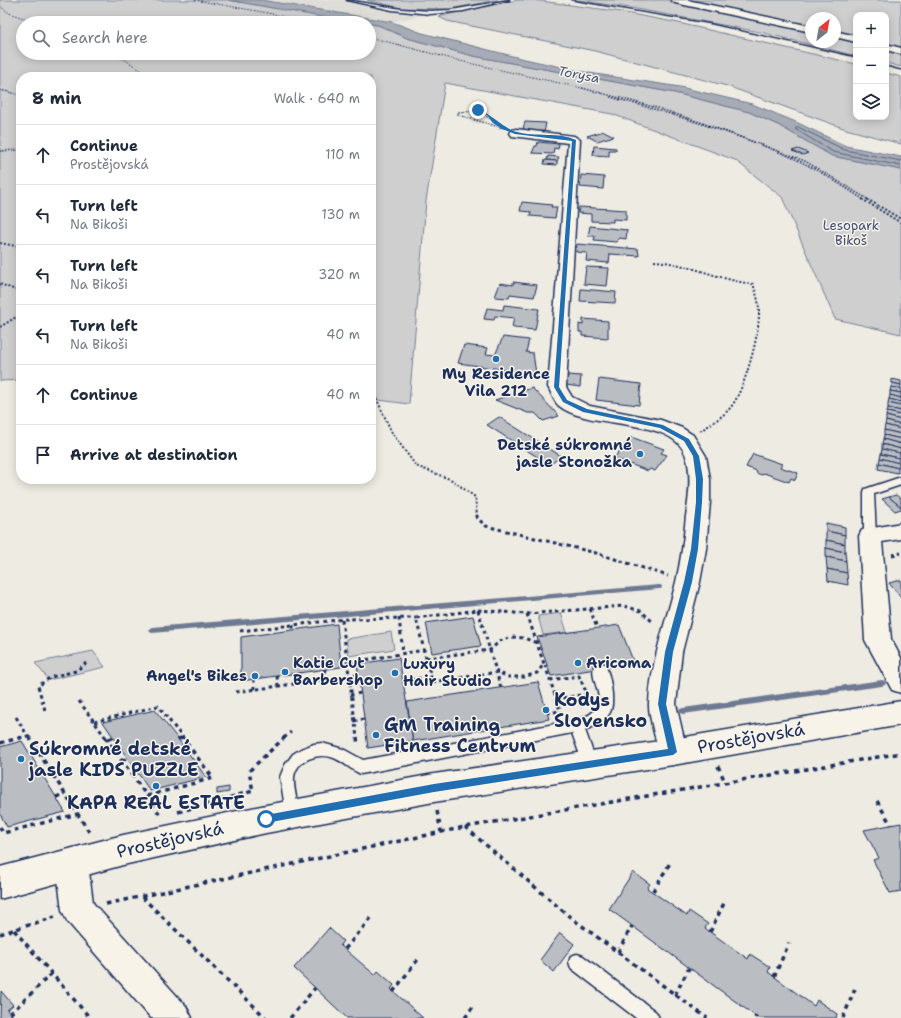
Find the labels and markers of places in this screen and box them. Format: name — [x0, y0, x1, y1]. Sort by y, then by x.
marker: My Residence Vila 212 — [491, 354, 501, 364]
place label: My Residence Vila 212 — [442, 364, 550, 401]
place label: Detské súkromné jasle Stonožka — [497, 435, 633, 472]
marker: Detské súkromné jasle Stonožka — [635, 449, 645, 459]
place label: Katie Cut Barbershop — [293, 653, 383, 690]
place label: Aricoma — [586, 653, 652, 673]
place label: Luxury Hair Studio — [403, 654, 492, 691]
marker: Aricoma — [573, 658, 583, 668]
place label: Angel's Bikes — [146, 666, 247, 686]
marker: Katie Cut Barbershop — [280, 667, 290, 677]
marker: Luxury Hair Studio — [390, 668, 400, 678]
marker: Angel's Bikes — [250, 671, 260, 681]
place label: Kodys Slovensko — [554, 688, 647, 733]
marker: Kodys Slovensko — [541, 705, 551, 715]
place label: GM Training Fitness Centrum — [384, 713, 537, 758]
marker: GM Training Fitness Centrum — [371, 730, 381, 740]
place label: Súkromné detské jasle KIDS PUZZLE — [28, 737, 199, 782]
marker: Súkromné detské jasle KIDS PUZZLE — [16, 754, 26, 764]
marker: KAPA REAL ESTATE — [151, 781, 161, 791]
place label: KAPA REAL ESTATE — [67, 791, 245, 815]

